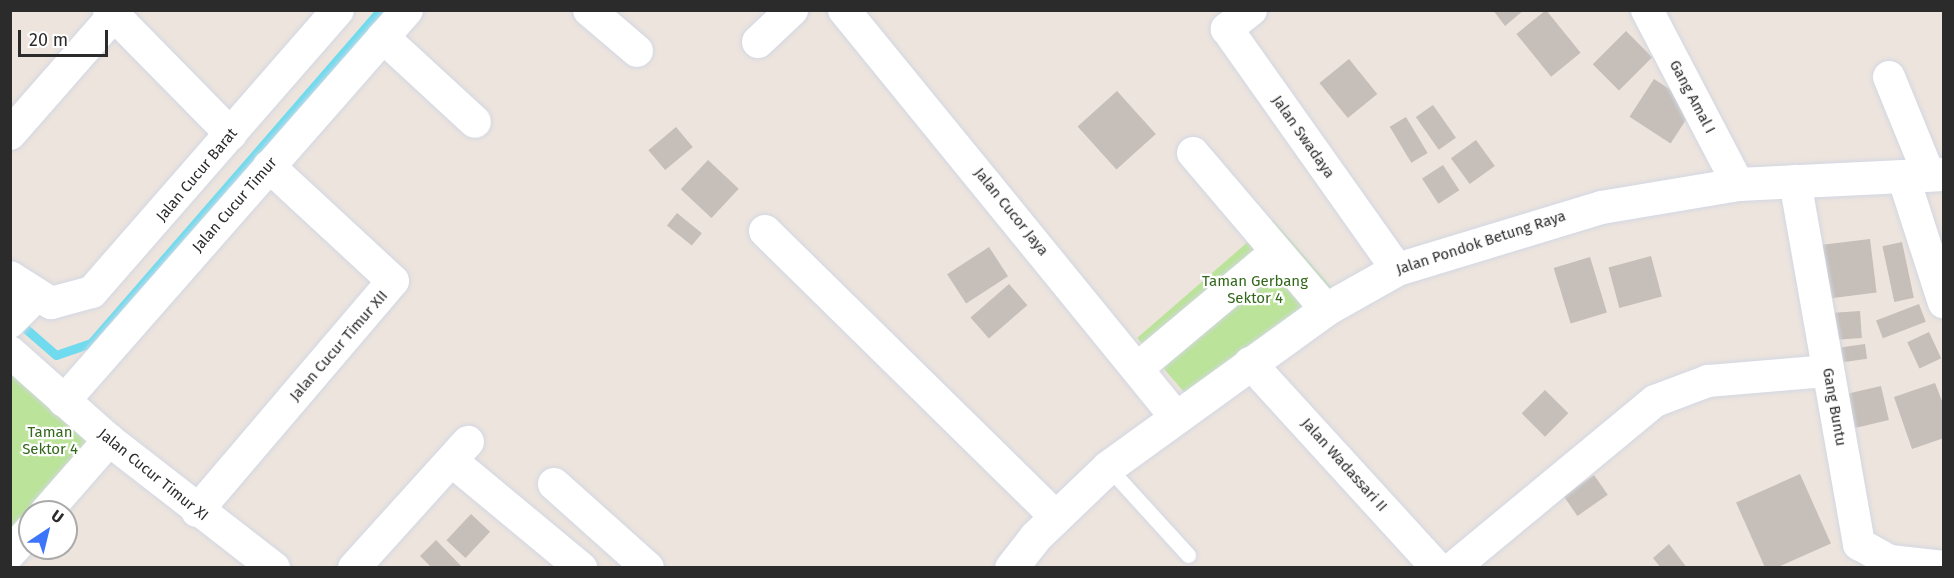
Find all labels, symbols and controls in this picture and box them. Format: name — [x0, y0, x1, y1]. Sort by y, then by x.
scale bar — [21, 18, 111, 56]
text: 20 m — [29, 29, 68, 51]
street label: Gang Amal I — [1665, 57, 1719, 137]
street label: Jalan Swadaya — [1268, 92, 1338, 182]
street label: Jalan Cucur Barat — [153, 125, 241, 225]
street label: Jalan Cucur Timur — [189, 154, 281, 256]
street label: Jalan Cucor Jaya — [970, 164, 1052, 260]
street label: Jalan Pondok Betung Raya — [1394, 207, 1568, 279]
park label: Taman Gerbang Sektor 4 — [1202, 272, 1308, 307]
street label: Jalan Cucur Timur XII — [286, 287, 392, 405]
street label: Gang Buntu — [1818, 367, 1850, 447]
street label: Jalan Wadassari II — [1297, 415, 1391, 515]
park label: Taman Sektor 4 — [22, 423, 78, 458]
street label: Jalan Cucur Timur XI — [94, 425, 212, 525]
north arrow — [18, 500, 78, 560]
text: U — [48, 506, 67, 527]

